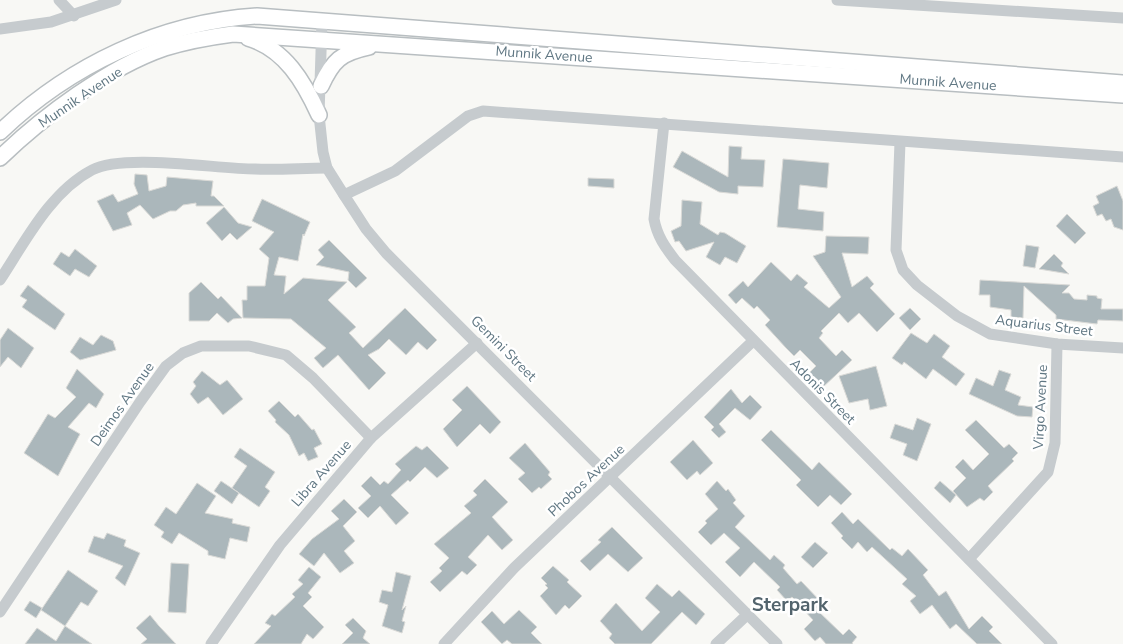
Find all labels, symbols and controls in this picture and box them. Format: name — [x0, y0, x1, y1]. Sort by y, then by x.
street label: Munnik Avenue — [495, 42, 593, 67]
street label: Munnik Avenue — [35, 62, 126, 132]
street label: Munnik Avenue — [899, 70, 997, 95]
street label: Aquarius Street — [994, 310, 1094, 341]
street label: Gemini Street — [467, 311, 541, 385]
street label: Adonis Street — [786, 354, 860, 428]
street label: Deimos Avenue — [86, 358, 159, 450]
street label: Virgo Avenue — [1029, 364, 1052, 451]
street label: Libra Avenue — [287, 436, 356, 511]
street label: Phobos Avenue — [544, 440, 629, 521]
district label: Sterpark — [752, 592, 829, 618]

